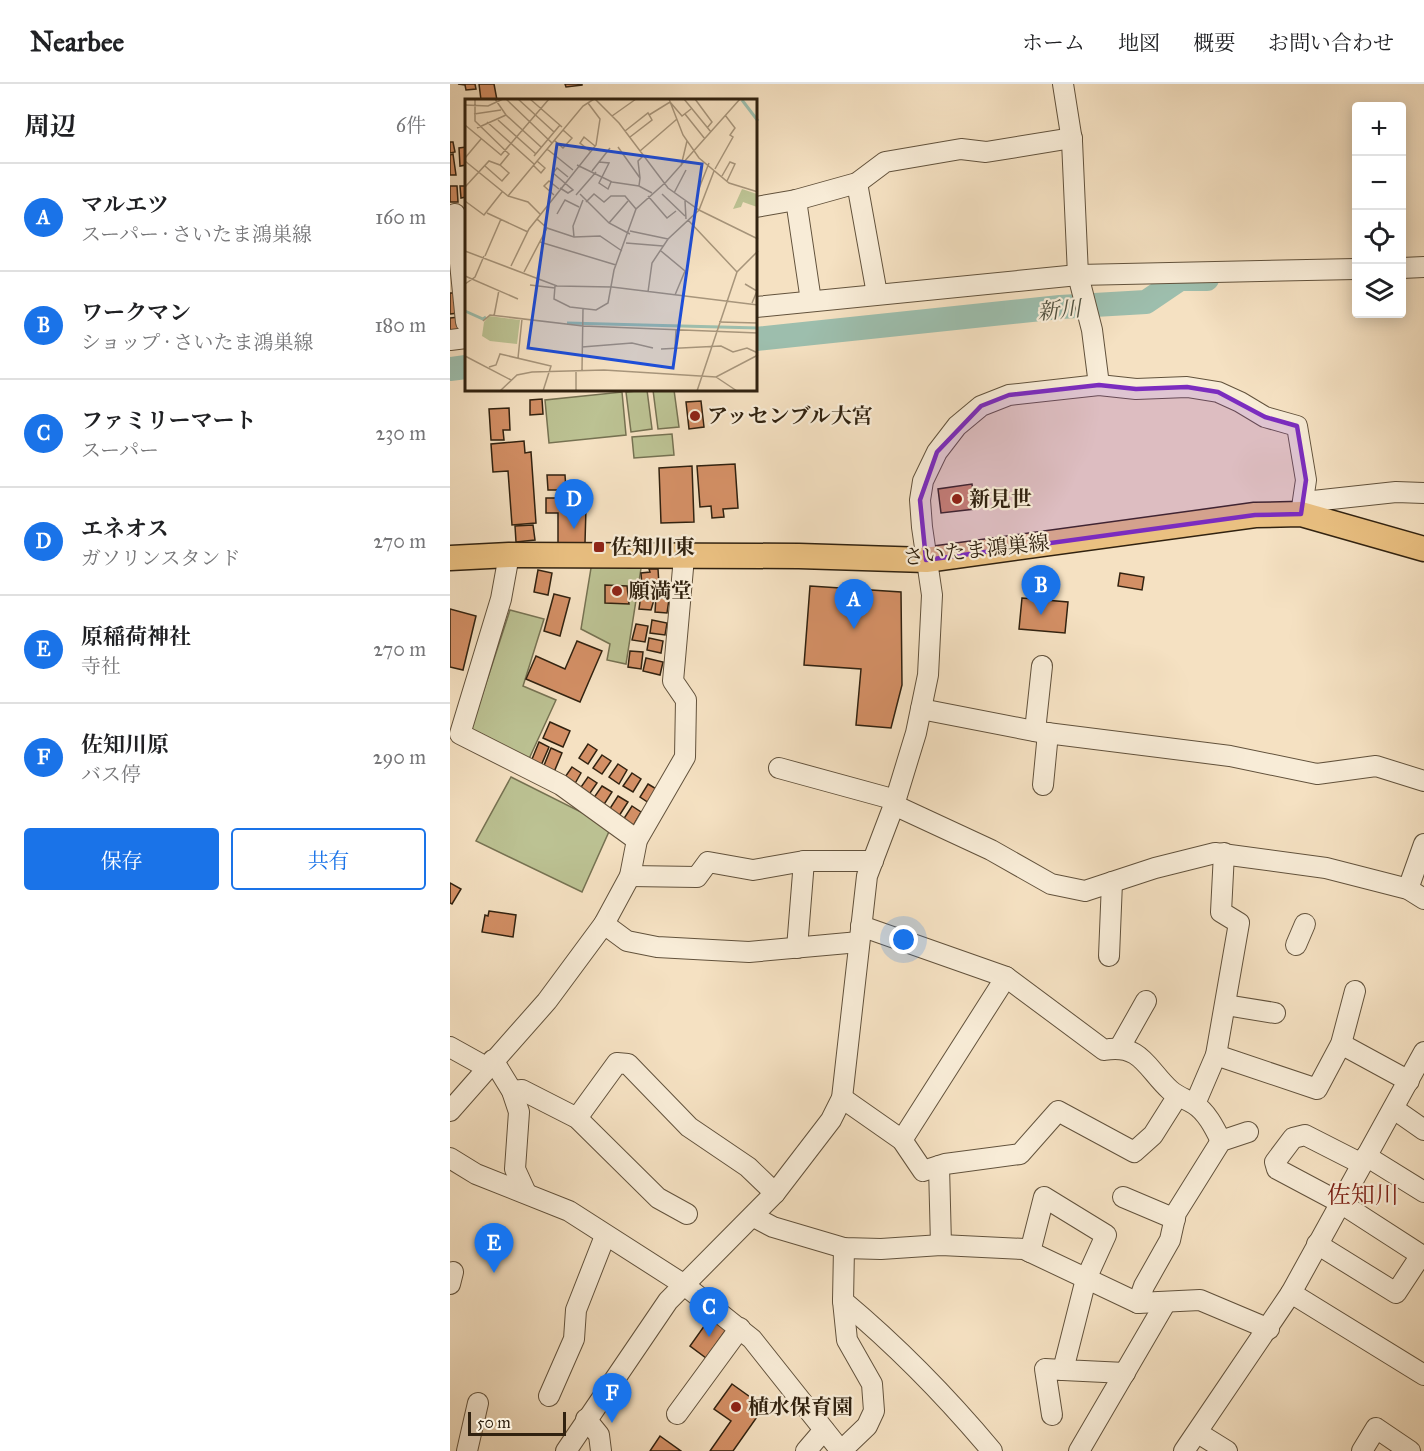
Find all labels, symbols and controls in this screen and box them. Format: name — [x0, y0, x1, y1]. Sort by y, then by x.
text: Nearbee — [30, 24, 124, 59]
text: ホーム — [1022, 30, 1085, 56]
text: 地図 — [1118, 30, 1160, 56]
text: 概要 — [1193, 30, 1235, 56]
text: お問い合わせ — [1268, 30, 1394, 56]
inset map — [465, 99, 758, 392]
map controls — [1352, 102, 1406, 318]
button: + — [1352, 102, 1406, 156]
text: 周辺 — [24, 110, 76, 142]
text: 6件 — [396, 113, 426, 137]
button: − — [1352, 156, 1406, 210]
text: マルエツ — [81, 191, 169, 218]
text: A — [37, 205, 50, 229]
text: 160 m — [375, 205, 426, 229]
button: locate — [1352, 210, 1406, 264]
text: スーパー · さいたま鴻巣線 — [81, 222, 312, 246]
button: layers — [1352, 264, 1406, 318]
water label: 新川 — [1036, 294, 1084, 325]
text: ワークマン — [81, 299, 191, 326]
text: B — [37, 313, 50, 337]
text: 180 m — [375, 313, 426, 337]
text: ショップ · さいたま鴻巣線 — [81, 330, 314, 354]
place label: アッセンブル大宮 — [707, 403, 873, 429]
text: ファミリーマート — [81, 407, 257, 434]
marker: アッセンブル大宮 — [688, 409, 702, 423]
text: C — [37, 421, 50, 445]
text: 230 m — [375, 421, 426, 445]
text: スーパー — [81, 438, 159, 462]
pin: D — [554, 480, 594, 529]
place label: 新見世 — [969, 486, 1032, 512]
marker: 新見世 — [950, 492, 964, 506]
text: エネオス — [81, 515, 169, 542]
text: D — [36, 529, 51, 553]
text: 270 m — [373, 529, 426, 553]
street label: さいたま鴻巣線 — [902, 529, 1050, 571]
place label: 佐知川東 — [611, 534, 695, 560]
marker: 佐知川東 — [592, 540, 606, 554]
text: ガソリンスタンド — [81, 546, 240, 570]
pin: B — [1022, 566, 1060, 615]
place label: 願満堂 — [629, 578, 692, 604]
pin: A — [834, 580, 874, 629]
marker: 願満堂 — [610, 584, 624, 598]
text: 原稲荷神社 — [81, 623, 191, 650]
text: E — [36, 637, 51, 661]
text: 270 m — [373, 637, 426, 661]
text: 寺社 — [81, 654, 121, 678]
text: 佐知川原 — [81, 731, 169, 758]
text: F — [37, 745, 50, 769]
text: 290 m — [373, 745, 426, 769]
text: バス停 — [81, 762, 141, 786]
button: 保存 — [24, 828, 219, 890]
button: 共有 — [231, 828, 426, 890]
your location — [889, 925, 918, 954]
district label: 佐知川 — [1327, 1180, 1399, 1210]
pin: E — [474, 1224, 513, 1273]
pin: C — [690, 1288, 728, 1337]
pin: F — [592, 1374, 632, 1423]
place label: 植水保育園 — [748, 1394, 853, 1420]
marker: 植水保育園 — [729, 1400, 743, 1414]
scale bar — [468, 1409, 566, 1436]
text: 50 m — [477, 1413, 511, 1432]

